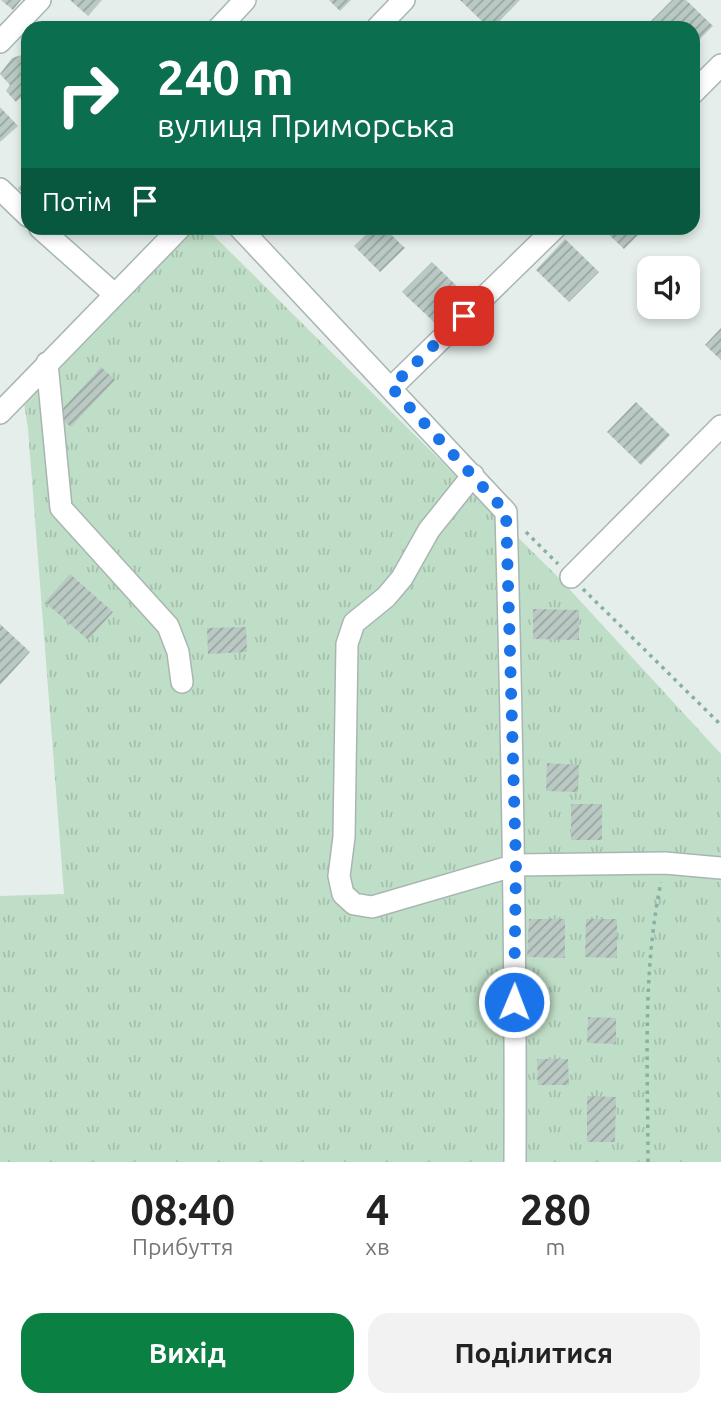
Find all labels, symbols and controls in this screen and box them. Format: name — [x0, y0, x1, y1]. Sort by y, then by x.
icon: right — [42, 49, 133, 140]
text: 240 m — [157, 49, 294, 104]
text: вулиця Приморська — [157, 107, 455, 143]
icon: arrive — [126, 182, 164, 220]
text: Потім — [42, 187, 112, 216]
map controls — [637, 256, 700, 319]
button: sound — [637, 256, 700, 319]
pin — [434, 286, 494, 346]
icon: arrive — [445, 297, 483, 335]
position arrow — [477, 965, 551, 1039]
text: 08:40 — [130, 1186, 235, 1233]
text: 4 — [366, 1186, 389, 1233]
text: 280 — [520, 1186, 591, 1233]
text: Прибуття — [132, 1234, 233, 1259]
text: хв — [365, 1234, 390, 1259]
text: m — [545, 1234, 565, 1259]
button: Вихід — [21, 1313, 354, 1393]
button: Поділитися — [368, 1313, 700, 1393]

